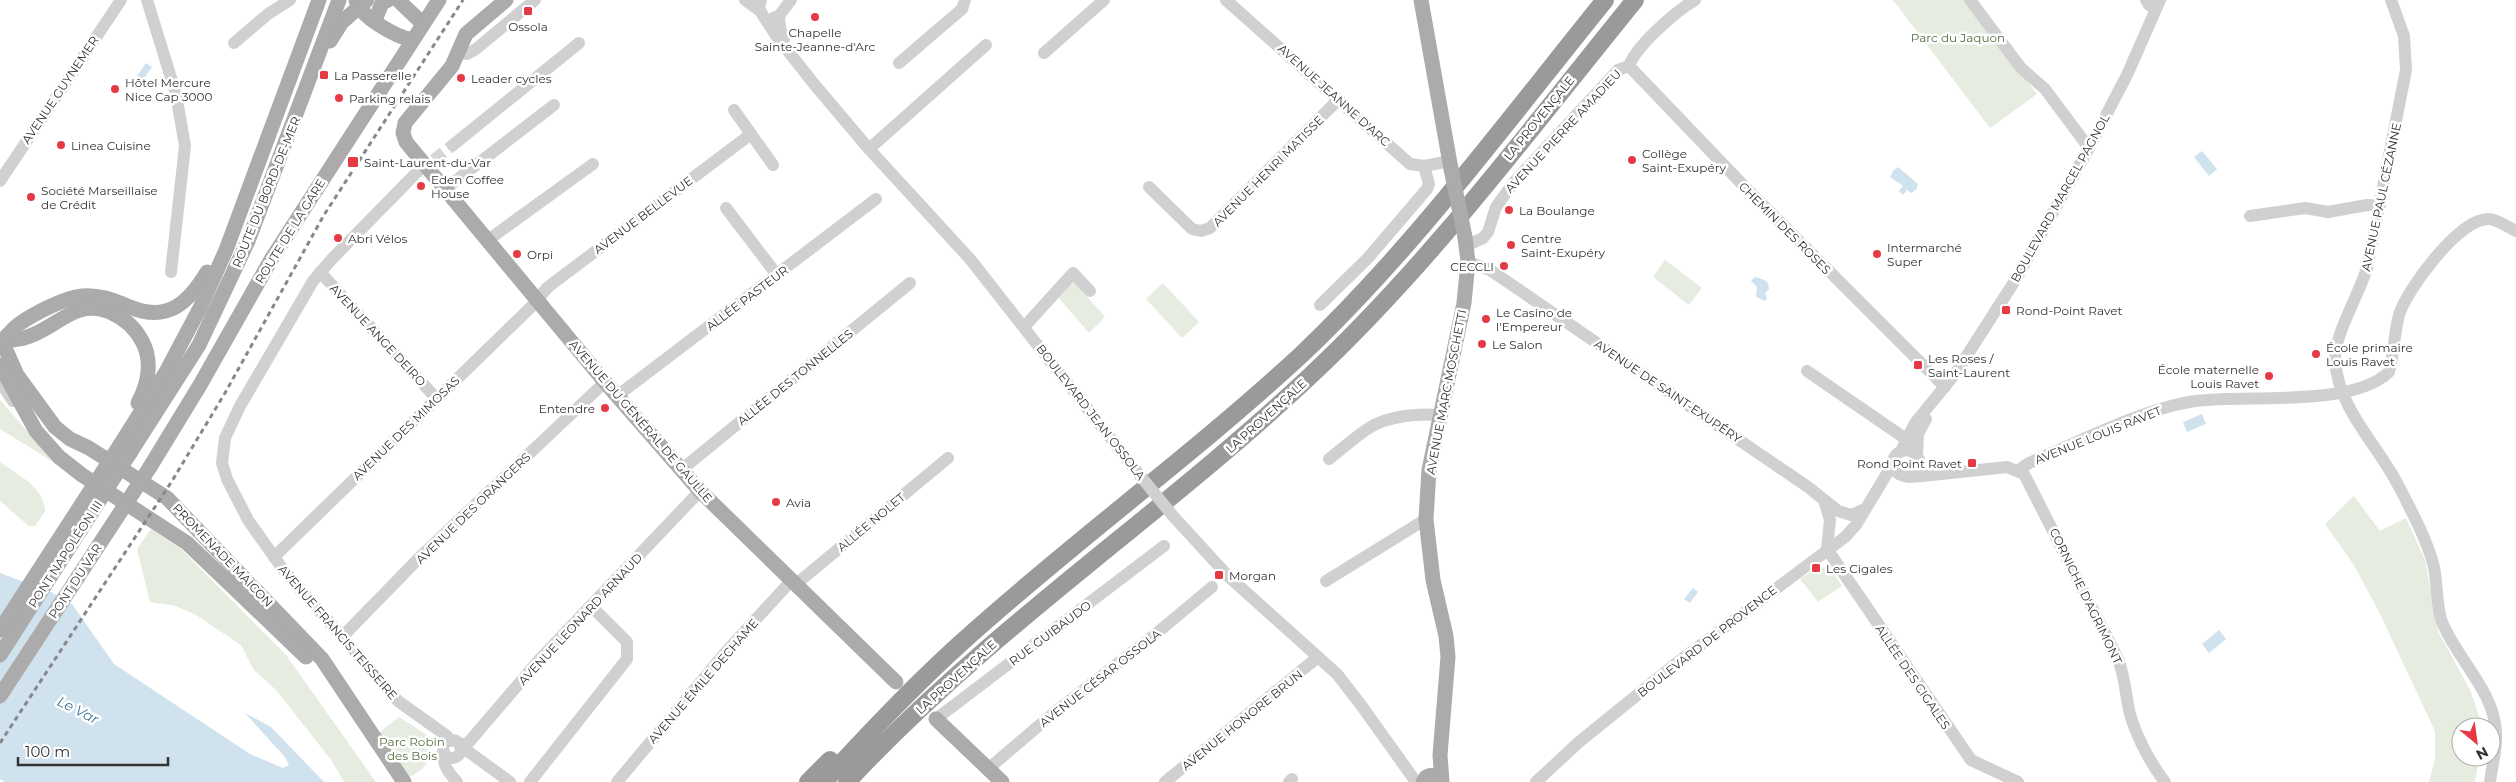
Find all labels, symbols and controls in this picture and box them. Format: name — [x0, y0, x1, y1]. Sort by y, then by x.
marker: Ossola — [522, 5, 534, 17]
marker: Chapelle Sainte-Jeanne-d'Arc — [809, 11, 821, 23]
place label: Ossola — [508, 19, 548, 34]
place label: Chapelle Sainte-Jeanne-d'Arc — [755, 25, 876, 54]
park label: Parc du Jaquon — [1911, 30, 2005, 45]
street label: AVENUE GUYNEMER — [18, 33, 102, 147]
street label: AVENUE JEANNE D'ARC — [1275, 41, 1393, 150]
street label: AVENUE PIERRE AMADIEU — [1502, 66, 1624, 196]
place label: La Passerelle — [334, 68, 411, 83]
marker: La Passerelle — [318, 69, 330, 81]
place label: Leader cycles — [471, 71, 552, 86]
marker: Leader cycles — [455, 72, 467, 84]
street label: LA PROVENÇALE — [1501, 73, 1577, 163]
place label: Hôtel Mercure Nice Cap 3000 — [125, 75, 212, 104]
marker: Hôtel Mercure Nice Cap 3000 — [109, 83, 121, 95]
place label: Parking relais — [349, 91, 431, 106]
marker: Parking relais — [333, 92, 345, 104]
street label: BOULEVARD MARCEL PAGNOL — [2007, 111, 2113, 285]
street label: AVENUE HENRI MATISSE — [1209, 112, 1327, 230]
street label: ROUTE DU BORD-DE-MER — [229, 114, 303, 270]
street label: AVENUE PAUL CÉZANNE — [2358, 121, 2404, 273]
place label: Linea Cuisine — [71, 138, 151, 153]
marker: Linea Cuisine — [55, 139, 67, 151]
place label: Collège Saint-Exupéry — [1642, 146, 1726, 175]
marker: Collège Saint-Exupéry — [1626, 154, 1638, 166]
marker: Saint-Laurent-du-Var — [346, 155, 360, 169]
place label: Saint-Laurent-du-Var — [364, 155, 491, 170]
place label: Eden Coffee House — [431, 172, 504, 201]
street label: AVENUE BELLEVUE — [591, 173, 695, 257]
street label: ROUTE DE LA GARE — [252, 176, 328, 286]
street label: CHEMIN DES ROSES — [1736, 179, 1834, 277]
marker: Eden Coffee House — [415, 180, 427, 192]
place label: Société Marseillaise de Crédit — [41, 183, 158, 212]
marker: Société Marseillaise de Crédit — [25, 191, 37, 203]
place label: La Boulange — [1519, 203, 1595, 218]
marker: La Boulange — [1503, 204, 1515, 216]
place label: Abri Vélos — [348, 231, 408, 246]
place label: Centre Saint-Exupéry — [1521, 231, 1605, 260]
marker: Abri Vélos — [332, 232, 344, 244]
marker: Centre Saint-Exupéry — [1505, 239, 1517, 251]
place label: Intermarché Super — [1887, 240, 1962, 269]
place label: Orpi — [527, 247, 553, 262]
marker: Orpi — [511, 248, 523, 260]
marker: Intermarché Super — [1871, 248, 1883, 260]
place label: CECCLI — [1450, 259, 1494, 274]
marker: CECCLI — [1498, 260, 1510, 272]
street label: ALLÉE PASTEUR — [703, 262, 791, 334]
street label: AVENUE ANGE DEIRO — [327, 281, 429, 389]
place label: Rond-Point Ravet — [2016, 303, 2123, 318]
marker: Rond-Point Ravet — [2000, 304, 2012, 316]
place label: Le Casino de l'Empereur — [1496, 305, 1572, 334]
street label: AVENUE MARC MOSCHETTI — [1423, 308, 1469, 476]
marker: Le Casino de l'Empereur — [1480, 313, 1492, 325]
street label: ALLÉE DES TONNELLES — [734, 326, 856, 428]
street label: AVENUE DE SAINT-EXUPÉRY — [1592, 336, 1745, 446]
street label: AVENUE DU GÉNÉRAL DE GAULLE — [566, 337, 716, 505]
place label: Le Salon — [1492, 337, 1543, 352]
marker: Le Salon — [1476, 338, 1488, 350]
place label: École primaire Louis Ravet — [2326, 340, 2413, 369]
street label: BOULEVARD JEAN OSSOLA — [1033, 341, 1149, 483]
marker: École primaire Louis Ravet — [2310, 348, 2322, 360]
place label: Les Roses / Saint-Laurent — [1928, 351, 2010, 380]
marker: Les Roses / Saint-Laurent — [1912, 359, 1924, 371]
place label: École maternelle Louis Ravet — [2158, 362, 2259, 391]
marker: École maternelle Louis Ravet — [2263, 370, 2275, 382]
street label: AVENUE DES MIMOSAS — [349, 373, 463, 483]
street label: LA PROVENÇALE — [1222, 376, 1310, 456]
place label: Entendre — [539, 401, 595, 416]
marker: Entendre — [599, 402, 611, 414]
street label: AVENUE LOUIS RAVET — [2032, 403, 2164, 467]
street label: AVENUE DES ORANGERS — [412, 449, 534, 567]
place label: Rond Point Ravet — [1857, 456, 1962, 471]
marker: Rond Point Ravet — [1966, 457, 1978, 469]
street label: ALLÉE NOLET — [834, 489, 908, 555]
place label: Avia — [786, 495, 811, 510]
marker: Avia — [770, 496, 782, 508]
street label: PONT NAPOLÉON III — [25, 498, 105, 610]
street label: PROMENADE MAÏCON — [170, 500, 276, 610]
street label: CORNICHE D'AGRIMONT — [2046, 526, 2126, 667]
street label: PONT DU VAR — [45, 540, 105, 621]
street label: AVENUE LEONARD ARNAUD — [515, 550, 645, 688]
place label: Les Cigales — [1826, 561, 1893, 576]
street label: AVENUE FRANCIS TEISSEIRE — [275, 562, 401, 702]
marker: Les Cigales — [1810, 562, 1822, 574]
place label: Morgan — [1229, 568, 1276, 583]
marker: Morgan — [1213, 569, 1225, 581]
street label: BOULEVARD DE PROVENCE — [1634, 582, 1780, 700]
street label: RUE GUIBAUDO — [1006, 597, 1094, 669]
street label: AVENUE ÉMILE DECHAME — [645, 616, 761, 746]
street label: ALLÉE DES CIGALES — [1872, 622, 1954, 732]
street label: AVENUE CÉSAR OSSOLA — [1036, 626, 1164, 730]
street label: LA PROVENÇALE — [912, 637, 1000, 717]
street label: AVENUE HONORE BRUN — [1178, 667, 1306, 773]
water label: Le Var — [54, 692, 102, 728]
north arrow — [2451, 717, 2501, 767]
scale bar — [18, 734, 168, 766]
park label: Parc Robin des Bois — [379, 734, 445, 763]
text: 100 m — [25, 742, 70, 761]
text: N — [2473, 743, 2492, 764]

